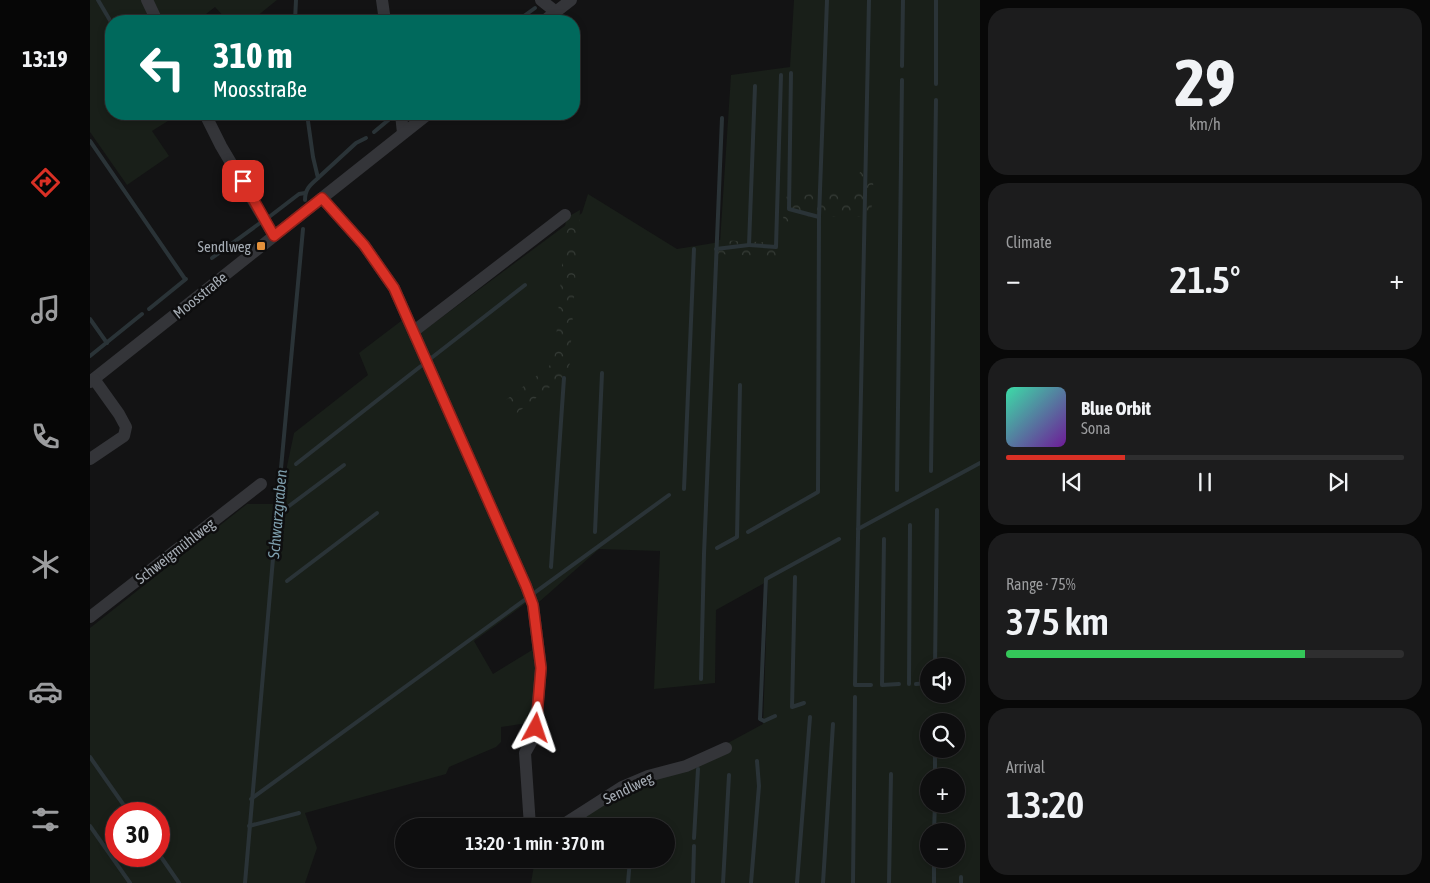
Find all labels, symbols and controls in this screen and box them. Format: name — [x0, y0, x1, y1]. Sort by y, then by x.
icon: left — [130, 35, 195, 100]
text: 310 m — [213, 35, 292, 75]
text: 29 — [1174, 45, 1236, 120]
text: 13:19 — [22, 46, 68, 72]
text: Moosstraße — [213, 76, 307, 102]
text: km/h — [1189, 115, 1221, 133]
pin — [222, 160, 264, 202]
icon: directions — [28, 165, 63, 200]
icon: arrive — [229, 167, 257, 195]
text: Climate — [1006, 233, 1052, 251]
place label: Sendlweg — [198, 238, 252, 255]
marker: Sendlweg — [255, 240, 267, 252]
text: 21.5° — [1170, 258, 1240, 301]
text: − — [1006, 263, 1021, 295]
text: + — [1389, 263, 1404, 295]
street label: Moosstraße — [170, 268, 230, 322]
icon: music — [28, 292, 63, 327]
text: Blue Orbit — [1081, 397, 1151, 419]
icon: phone — [28, 419, 63, 454]
text: Sona — [1081, 419, 1110, 437]
water label: Schwarzgraben — [264, 468, 291, 560]
icon: previous — [1058, 468, 1086, 496]
icon: pause — [1191, 468, 1219, 496]
icon: next — [1324, 468, 1352, 496]
street label: Schweigmühlweg — [132, 514, 218, 587]
icon: climate — [28, 547, 63, 582]
text: Range · 75% — [1006, 575, 1076, 593]
text: 375 km — [1006, 600, 1109, 643]
map controls — [920, 658, 965, 868]
button: sound — [920, 658, 965, 703]
icon: car — [28, 674, 63, 709]
position arrow — [509, 701, 561, 753]
button: search — [920, 713, 965, 758]
text: Arrival — [1006, 758, 1045, 776]
street label: Sendlweg — [600, 768, 656, 807]
button: + — [920, 768, 965, 813]
text: 13:20 — [1006, 783, 1084, 826]
icon: filters — [28, 802, 63, 837]
speed limit sign: 30 — [105, 802, 170, 867]
button: − — [920, 823, 965, 868]
text: 13:20 · 1 min · 370 m — [465, 832, 605, 854]

